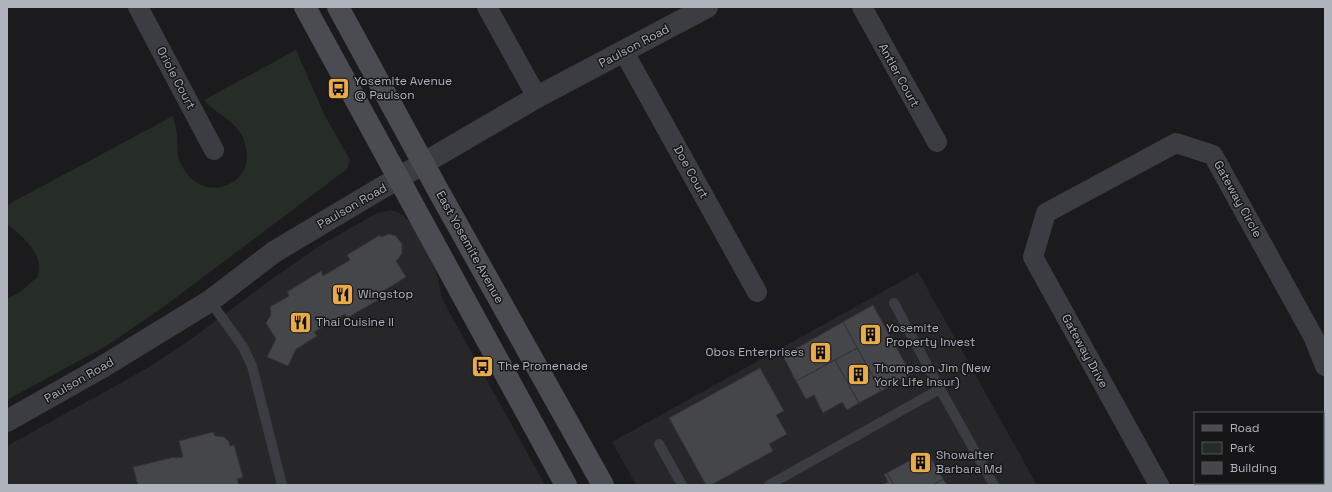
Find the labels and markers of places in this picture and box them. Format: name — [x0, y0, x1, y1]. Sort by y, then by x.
place label: Yosemite Avenue @ Paulson — [354, 73, 452, 103]
bus stop icon: Yosemite Avenue @ Paulson — [326, 75, 352, 101]
restaurant icon: Wingstop — [329, 281, 355, 307]
place label: Wingstop — [358, 286, 413, 302]
restaurant icon: Thai Cuisine II — [287, 309, 313, 335]
place label: Thai Cuisine II — [316, 314, 394, 330]
place label: Yosemite Property Invest — [886, 320, 975, 350]
building icon: Yosemite Property Invest — [857, 322, 883, 348]
building icon: Obos Enterprises — [807, 339, 833, 365]
place label: Obos Enterprises — [706, 344, 804, 360]
bus stop icon: The Promenade — [469, 353, 495, 379]
place label: The Promenade — [498, 358, 588, 374]
place label: Thompson Jim (New York Life Insur) — [874, 360, 991, 390]
building icon: Thompson Jim (New York Life Insur) — [845, 362, 871, 388]
place label: Showalter Barbara Md — [936, 447, 1002, 477]
building icon: Showalter Barbara Md — [907, 449, 933, 475]

